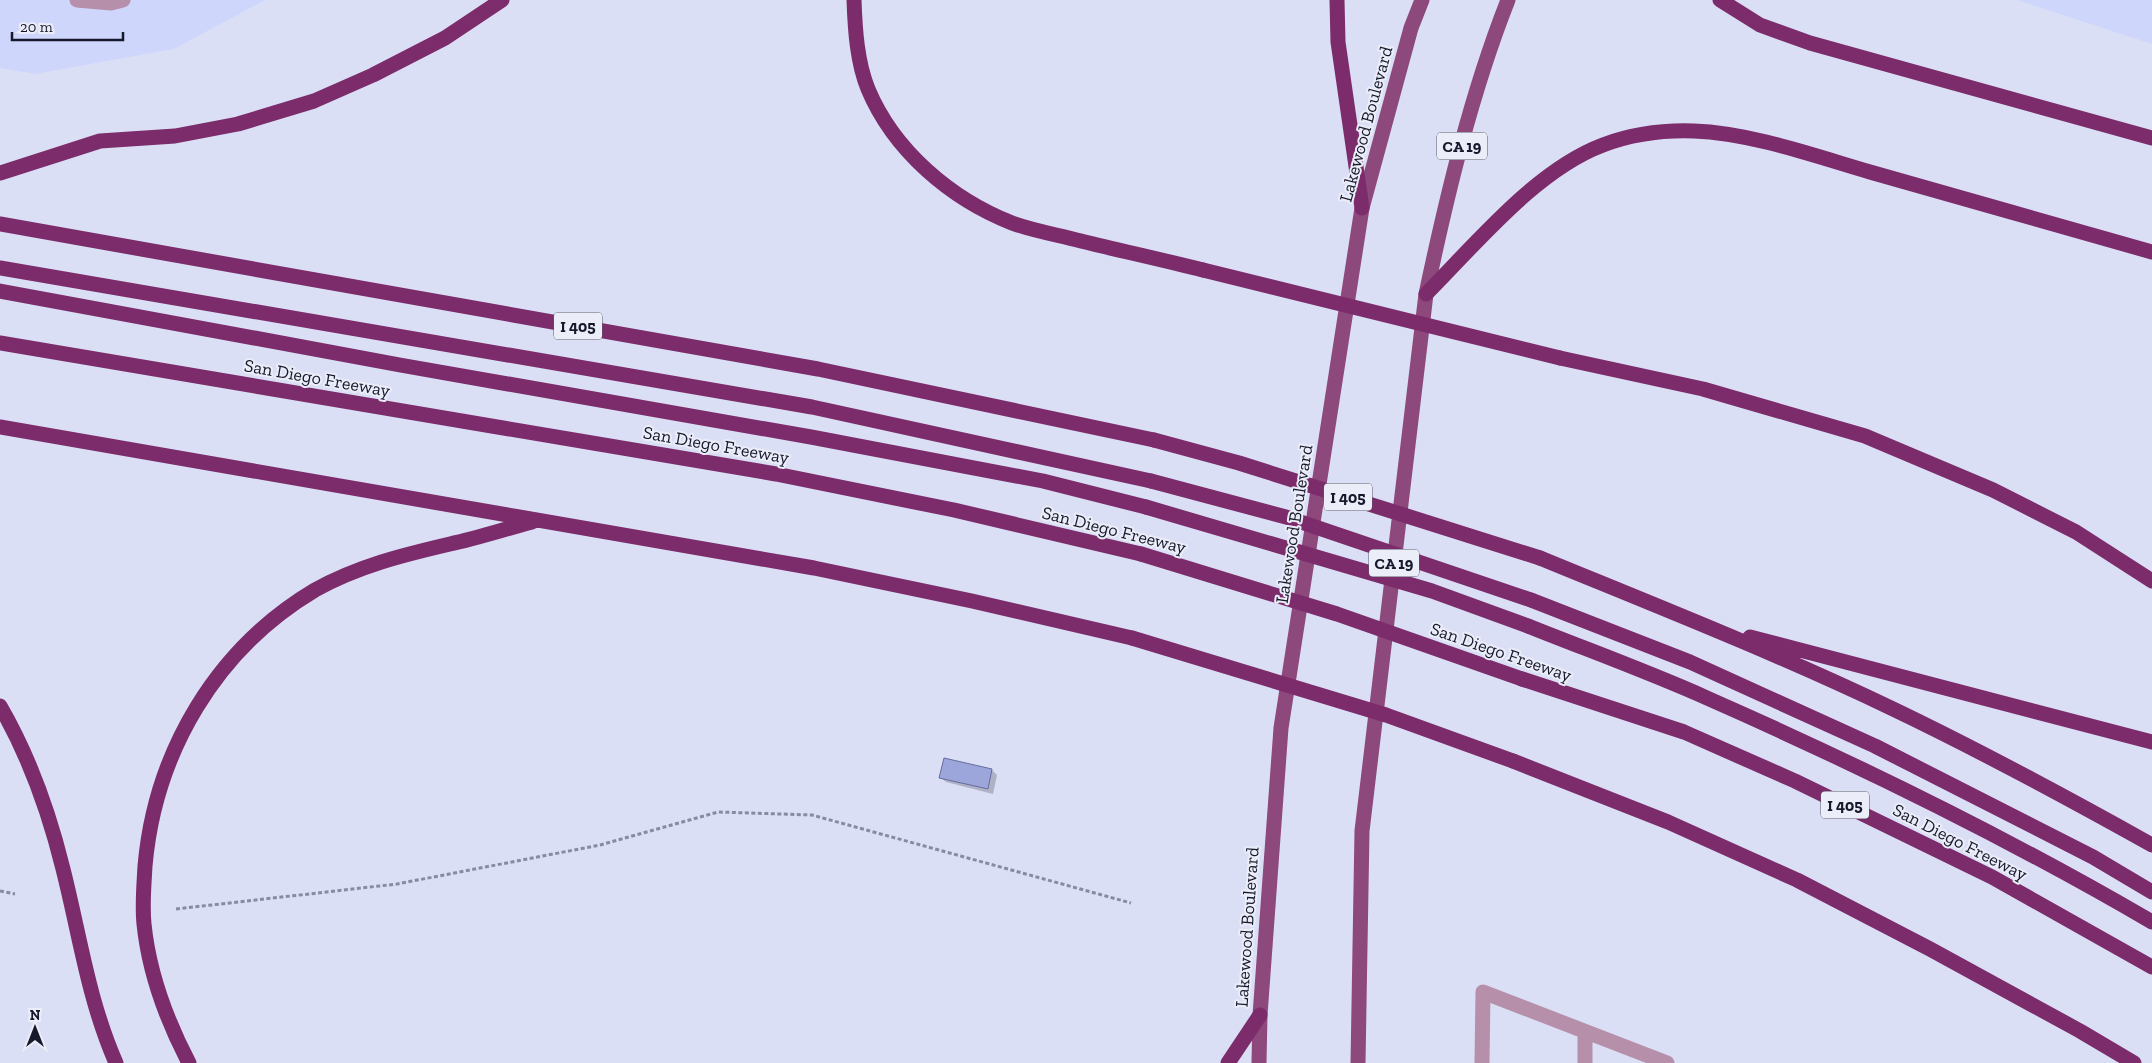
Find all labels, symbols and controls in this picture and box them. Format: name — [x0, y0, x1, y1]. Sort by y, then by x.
scale bar — [12, 10, 124, 42]
text: 20 m — [20, 18, 53, 36]
street label: Lakewood Boulevard — [1335, 44, 1397, 204]
road number: CA 19 — [1437, 132, 1487, 160]
road number: I 405 — [554, 312, 602, 340]
street label: San Diego Freeway — [242, 354, 392, 402]
street label: San Diego Freeway — [641, 421, 791, 469]
street label: Lakewood Boulevard — [1271, 443, 1317, 605]
road number: I 405 — [1324, 484, 1372, 511]
street label: San Diego Freeway — [1040, 501, 1189, 559]
road number: CA 19 — [1369, 550, 1419, 576]
street label: San Diego Freeway — [1428, 618, 1575, 687]
road number: I 405 — [1821, 792, 1869, 818]
street label: San Diego Freeway — [1889, 799, 2032, 886]
street label: Lakewood Boulevard — [1230, 846, 1264, 1008]
north arrow — [10, 1003, 60, 1053]
text: N — [30, 1007, 41, 1024]

